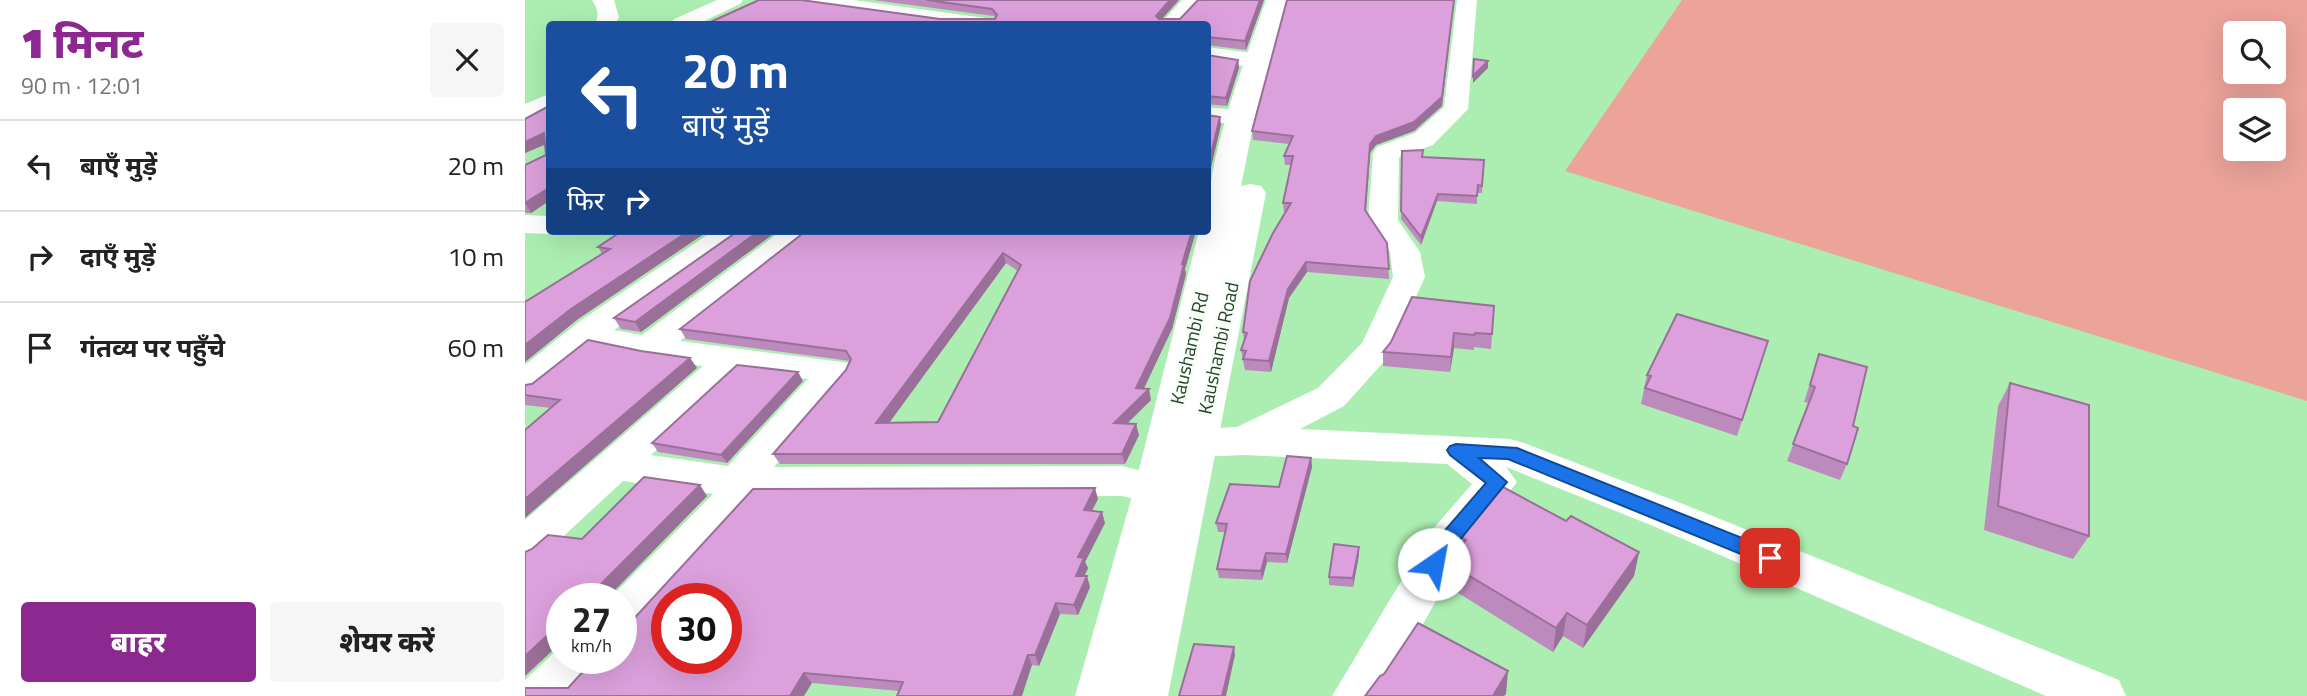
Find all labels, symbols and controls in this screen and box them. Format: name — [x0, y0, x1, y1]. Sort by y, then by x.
text: 1 मिनट — [21, 10, 144, 74]
map controls — [2223, 21, 2286, 161]
button: search — [2223, 21, 2286, 84]
button: close — [430, 23, 504, 97]
text: 20 m — [682, 32, 789, 107]
icon: left — [567, 49, 658, 140]
text: 90 m · 12:01 — [21, 68, 143, 103]
button: layers — [2223, 98, 2286, 161]
text: बाएँ मुड़ें — [682, 100, 770, 148]
text: बाएँ मुड़ें — [80, 146, 157, 185]
text: 20 m — [447, 146, 504, 185]
icon: left — [21, 147, 59, 185]
text: फिर — [567, 181, 604, 220]
icon: right — [618, 182, 656, 220]
text: दाएँ मुड़ें — [80, 237, 156, 276]
text: 10 m — [447, 237, 504, 276]
icon: right — [21, 238, 59, 276]
street label: Kaushambi Road — [1189, 279, 1246, 417]
street label: Kaushambi Rd — [1161, 289, 1216, 407]
text: गंतव्य पर पहुँचे — [80, 328, 225, 367]
text: 60 m — [447, 328, 504, 367]
icon: arrive — [21, 329, 59, 367]
position arrow — [1397, 527, 1471, 601]
pin — [1740, 528, 1800, 588]
icon: arrive — [1751, 539, 1789, 577]
speed limit sign: 30 — [651, 583, 742, 674]
text: 27 — [572, 592, 611, 646]
button: बाहर — [21, 602, 256, 682]
button: शेयर करें — [270, 602, 504, 682]
text: km/h — [571, 632, 612, 659]

